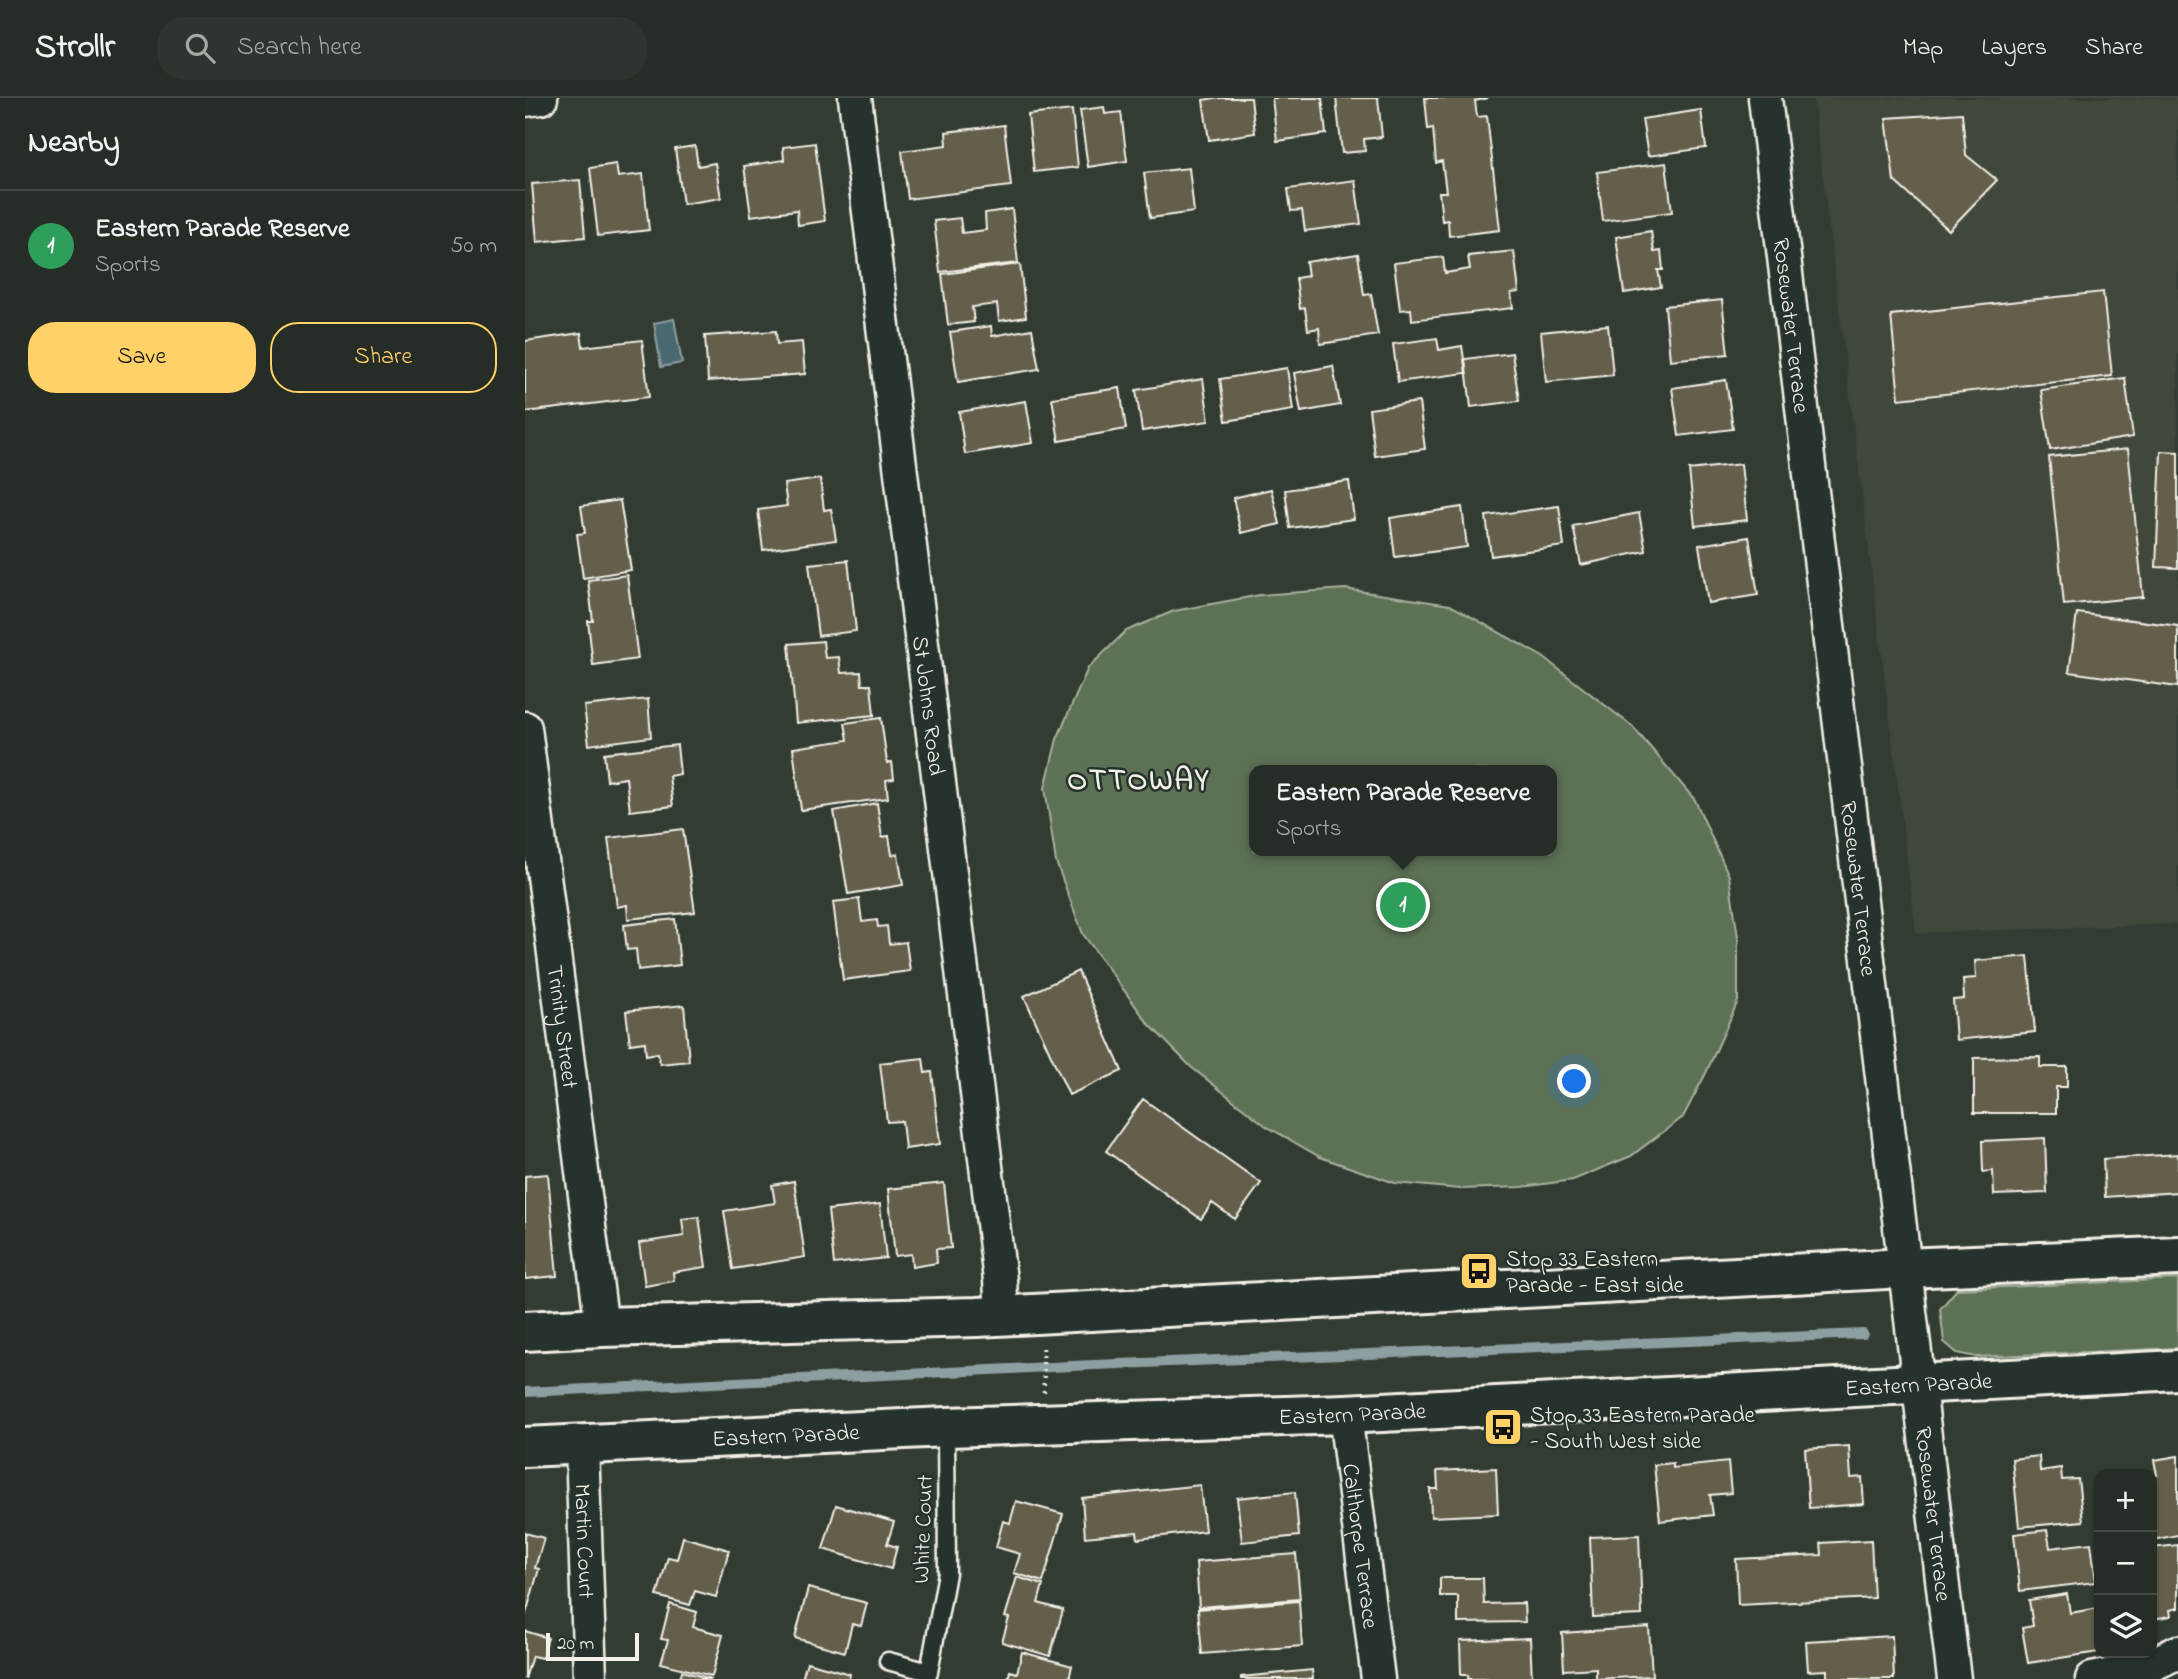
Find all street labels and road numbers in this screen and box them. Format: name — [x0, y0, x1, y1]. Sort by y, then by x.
street label: Rosewater Terrace — [1763, 236, 1817, 416]
street label: St Johns Road — [902, 634, 952, 778]
street label: Rosewater Terrace — [1830, 799, 1884, 979]
street label: Trinity Street — [537, 963, 585, 1091]
street label: Eastern Parade — [1844, 1366, 1994, 1407]
street label: Eastern Parade — [1278, 1396, 1428, 1435]
street label: Eastern Parade — [711, 1417, 861, 1457]
street label: Rosewater Terrace — [1905, 1425, 1959, 1604]
street label: Calthorpe Terrace — [1332, 1462, 1386, 1631]
street label: White Court — [906, 1474, 943, 1584]
street label: Martin Court — [564, 1483, 601, 1599]

